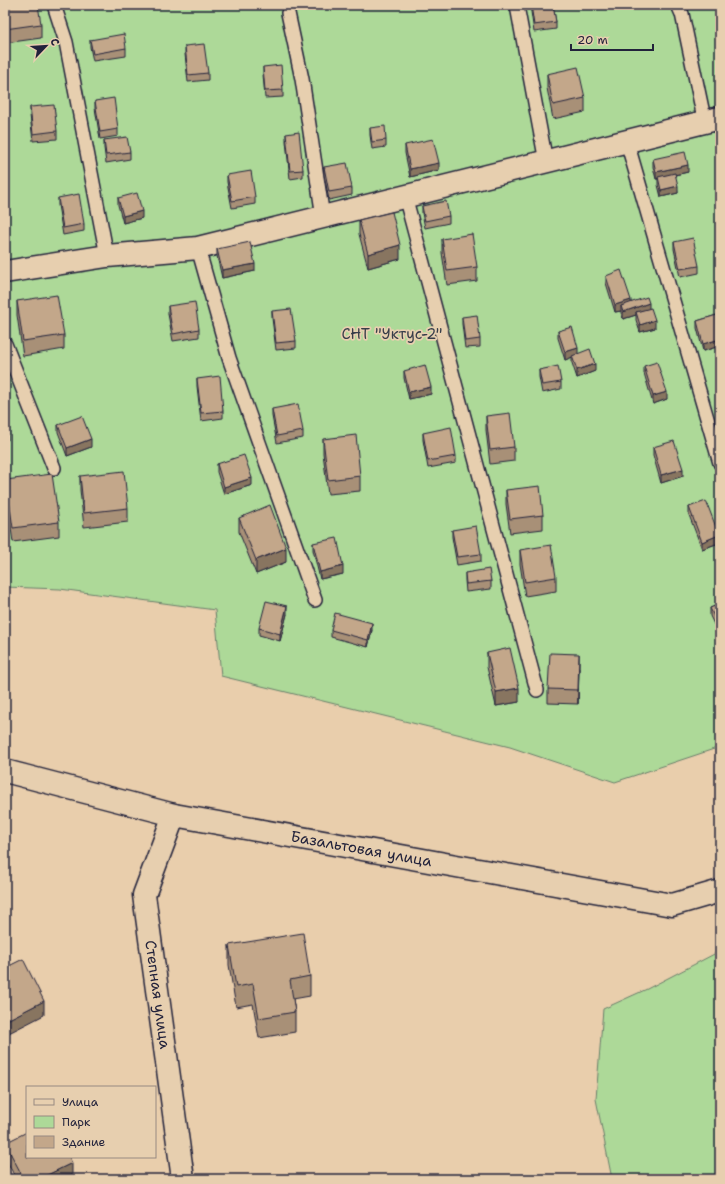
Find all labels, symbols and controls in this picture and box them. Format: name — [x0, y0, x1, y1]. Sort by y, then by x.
north arrow — [26, 26, 66, 66]
scale bar — [571, 26, 653, 52]
text: 20 m — [577, 32, 608, 48]
text: С — [46, 36, 63, 48]
park label: СНТ "Уктус-2" — [341, 324, 443, 344]
street label: Базальтовая улица — [289, 826, 434, 872]
street label: Степная улица — [140, 939, 175, 1051]
legend — [26, 1086, 156, 1158]
text: Улица — [62, 1094, 99, 1110]
text: Парк — [62, 1114, 91, 1130]
text: Здание — [62, 1134, 106, 1150]

